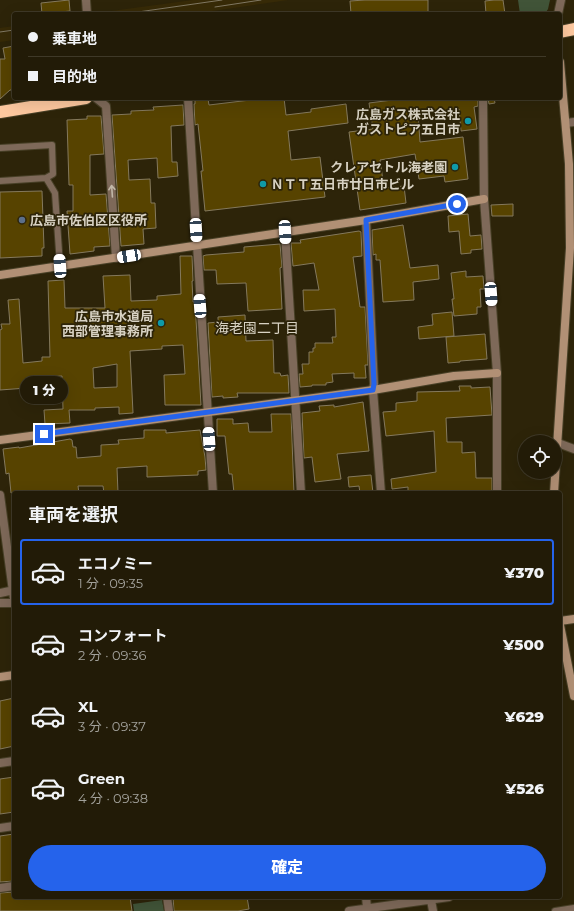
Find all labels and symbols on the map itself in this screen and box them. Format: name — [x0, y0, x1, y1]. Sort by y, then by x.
place label: 広島ガス株式会社 ガストピア五日市 — [356, 106, 460, 137]
marker: 広島ガス株式会社 ガストピア五日市 — [463, 116, 473, 126]
place label: クレアセトル海老園 — [330, 159, 447, 175]
marker: クレアセトル海老園 — [450, 162, 460, 172]
place label: ＮＴＴ五日市廿日市ビル — [271, 176, 414, 192]
marker: ＮＴＴ五日市廿日市ビル — [258, 179, 268, 189]
one-way arrow — [108, 185, 115, 198]
route start — [448, 195, 466, 213]
place label: 広島市佐伯区区役所 — [30, 212, 147, 228]
marker: 広島市佐伯区区役所 — [17, 215, 27, 225]
car — [189, 218, 203, 242]
car — [278, 220, 292, 244]
car — [116, 248, 142, 264]
car — [53, 254, 67, 278]
car — [484, 282, 498, 306]
car — [193, 294, 207, 318]
place label: 広島市水道局 西部管理事務所 — [62, 308, 153, 339]
marker: 広島市水道局 西部管理事務所 — [156, 318, 166, 328]
district label: 海老園二丁目 — [215, 319, 299, 337]
callout: 1 分 — [20, 376, 68, 404]
route end — [35, 425, 53, 443]
car — [202, 427, 216, 451]

